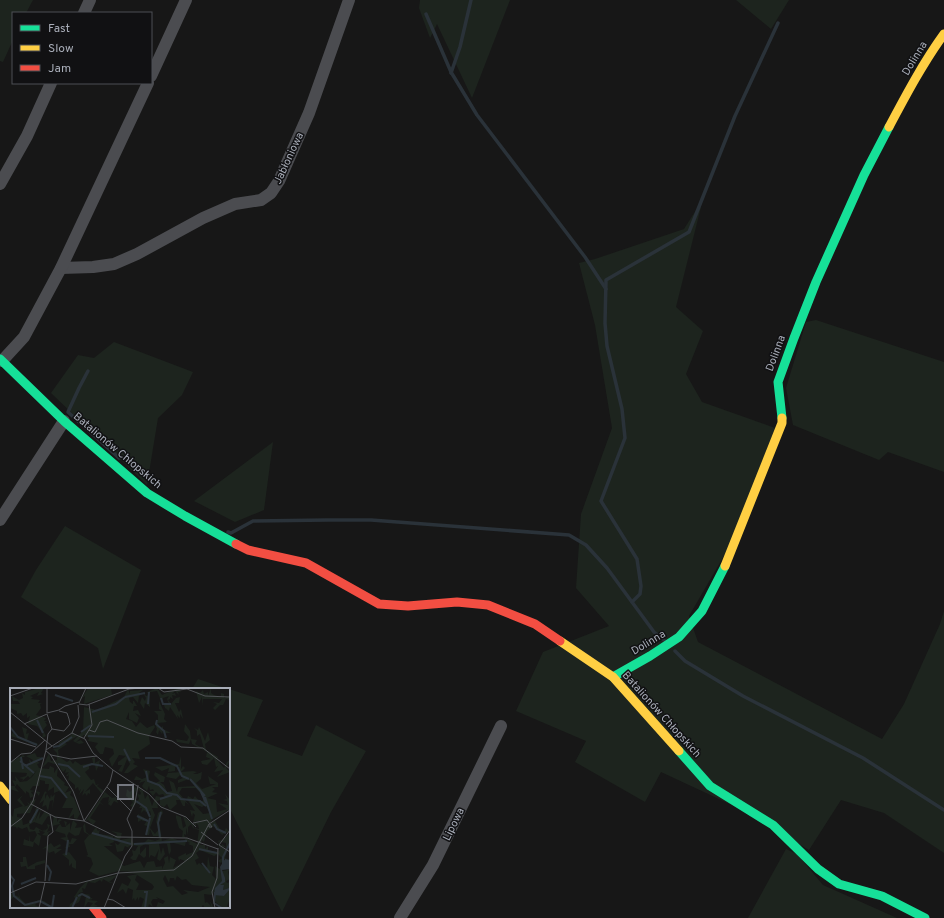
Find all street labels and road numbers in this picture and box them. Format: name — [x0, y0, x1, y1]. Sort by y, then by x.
street label: Dolinna — [899, 39, 931, 78]
street label: Jabłoniowa — [271, 130, 307, 187]
street label: Dolinna — [763, 333, 789, 373]
street label: Batalionów Chłopskich — [70, 410, 165, 492]
street label: Dolinna — [629, 627, 668, 659]
street label: Batalionów Chłopskich — [619, 669, 704, 761]
street label: Lipowa — [440, 805, 468, 843]

